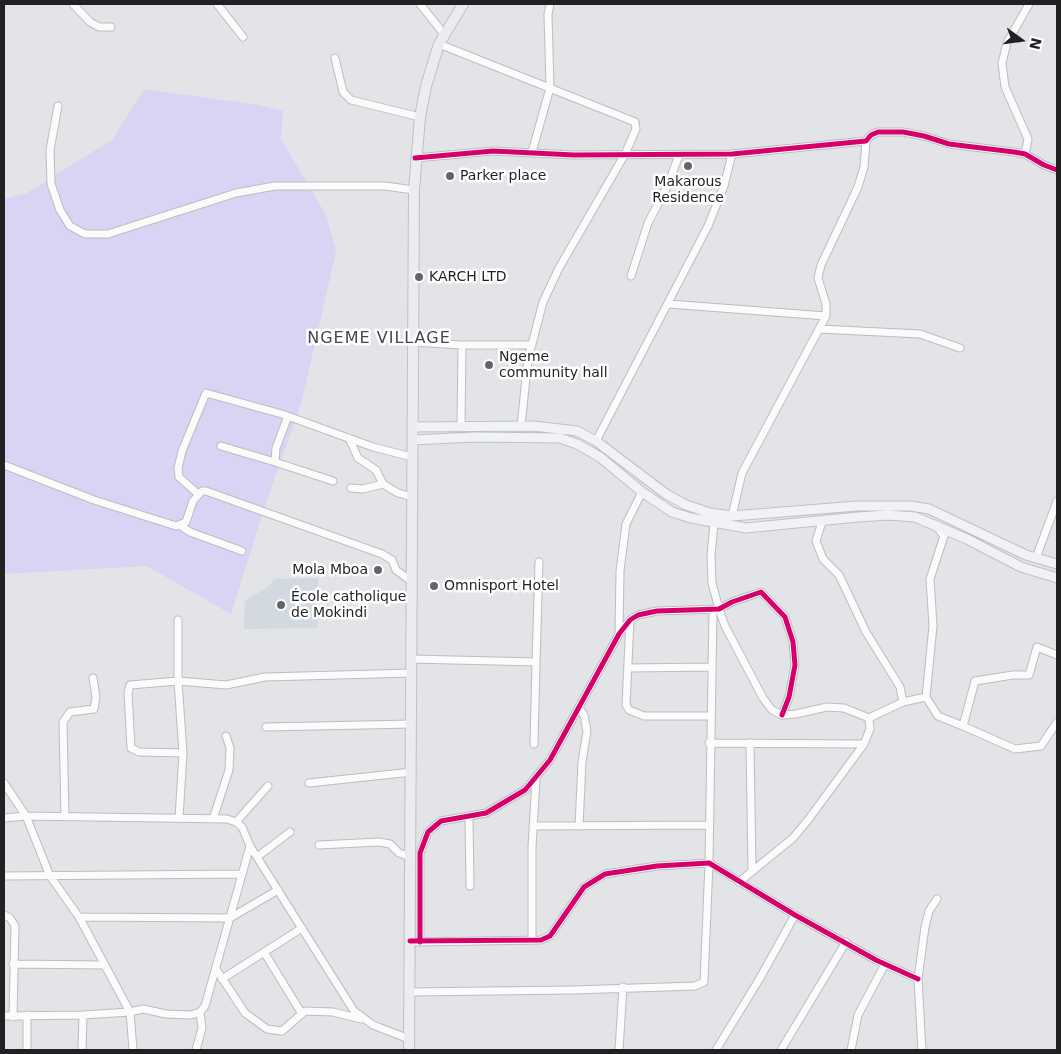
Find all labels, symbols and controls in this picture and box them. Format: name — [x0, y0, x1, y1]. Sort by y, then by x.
north arrow — [996, 15, 1046, 65]
text: N — [1026, 36, 1045, 51]
marker: Makarous Residence — [682, 160, 694, 172]
place label: Parker place — [460, 168, 546, 184]
marker: Parker place — [444, 170, 456, 182]
place label: Makarous Residence — [652, 174, 724, 206]
place label: KARCH LTD — [429, 269, 506, 285]
marker: KARCH LTD — [413, 271, 425, 283]
district label: NGEME VILLAGE — [306, 329, 452, 349]
place label: Ngeme community hall — [499, 349, 608, 382]
marker: Ngeme community hall — [483, 359, 495, 371]
place label: Mola Mboa — [292, 562, 368, 578]
marker: Mola Mboa — [372, 564, 384, 576]
place label: Omnisport Hotel — [444, 578, 559, 594]
marker: Omnisport Hotel — [428, 580, 440, 592]
place label: École catholique de Mokindi — [291, 589, 406, 622]
marker: École catholique de Mokindi — [275, 599, 287, 611]

